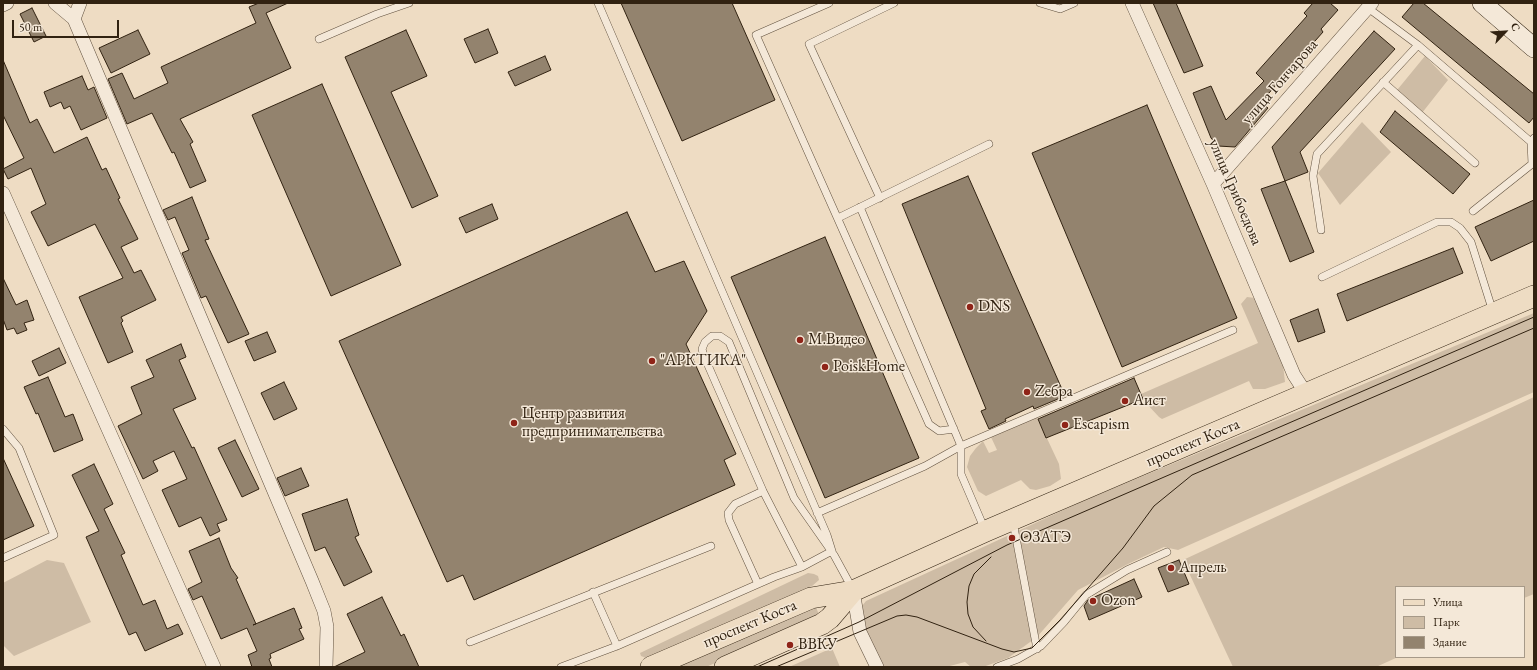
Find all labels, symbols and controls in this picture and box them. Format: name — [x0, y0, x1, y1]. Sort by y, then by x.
scale bar — [14, 12, 121, 38]
north arrow — [1485, 12, 1525, 52]
text: 50 m — [19, 19, 42, 35]
text: С — [1508, 20, 1524, 33]
street label: улица Гончарова — [1238, 35, 1322, 129]
street label: улица Грибоедова — [1204, 136, 1266, 248]
place label: DNS — [978, 297, 1010, 317]
marker: DNS — [965, 302, 975, 312]
place label: M.Видео — [808, 330, 865, 350]
marker: M.Видео — [795, 335, 805, 345]
place label: "АРКТИКА" — [660, 351, 746, 371]
marker: "АРКТИКА" — [647, 356, 657, 366]
place label: PoiskHome — [833, 357, 905, 377]
marker: PoiskHome — [820, 362, 830, 372]
place label: Zeбра — [1035, 382, 1073, 402]
marker: Zeбра — [1022, 387, 1032, 397]
place label: Аист — [1133, 391, 1166, 411]
marker: Аист — [1120, 396, 1130, 406]
place label: Центр развития предпринимательства — [522, 404, 663, 442]
place label: Escapism — [1073, 415, 1130, 435]
street label: проспект Коста — [1143, 415, 1243, 471]
marker: Центр развития предпринимательства — [509, 418, 519, 428]
marker: Escapism — [1060, 420, 1070, 430]
place label: ОЗАТЭ — [1020, 528, 1071, 548]
marker: ОЗАТЭ — [1007, 533, 1017, 543]
place label: Апрель — [1179, 558, 1227, 578]
marker: Апрель — [1166, 563, 1176, 573]
legend — [1395, 586, 1525, 658]
place label: Ozon — [1101, 591, 1136, 611]
text: Улица — [1433, 594, 1463, 610]
street label: проспект Коста — [700, 596, 800, 652]
marker: Ozon — [1088, 596, 1098, 606]
text: Парк — [1433, 614, 1460, 630]
text: Здание — [1433, 634, 1467, 650]
place label: ВВКУ — [798, 635, 838, 655]
marker: ВВКУ — [785, 640, 795, 650]

